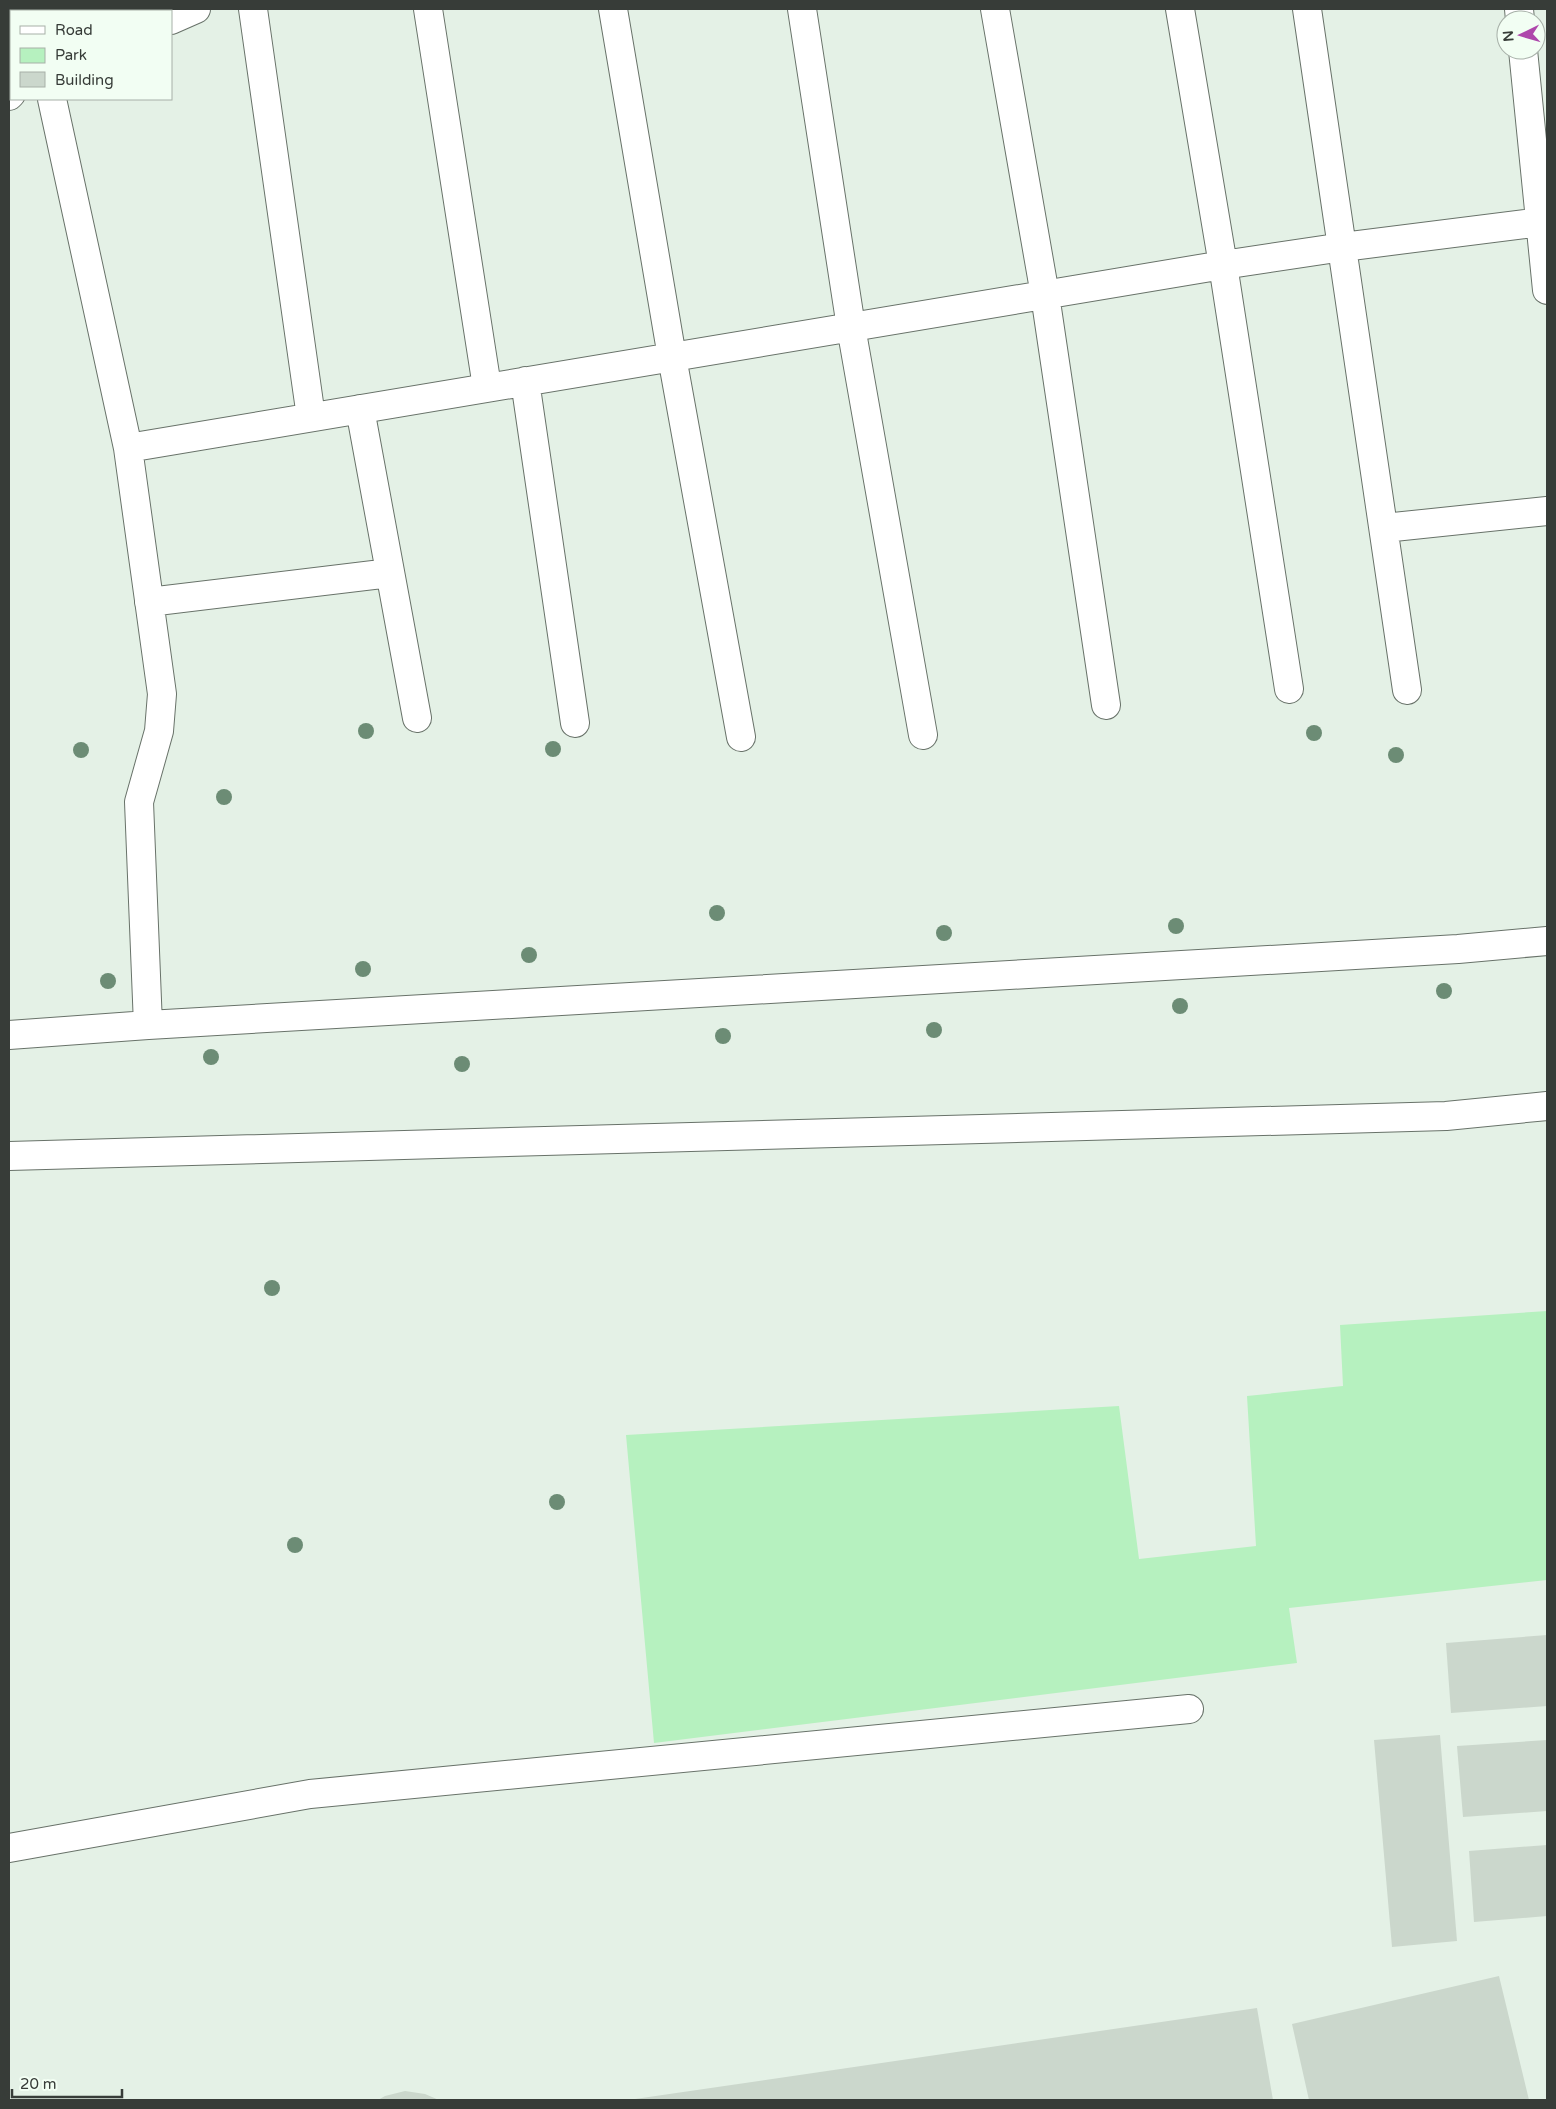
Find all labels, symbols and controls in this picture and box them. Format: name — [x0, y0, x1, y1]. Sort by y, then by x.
legend — [10, 10, 172, 100]
north arrow — [1496, 10, 1546, 60]
text: Road — [55, 21, 93, 39]
text: N — [1500, 30, 1518, 42]
text: Park — [55, 46, 87, 64]
text: Building — [55, 71, 114, 89]
scale bar — [12, 2066, 122, 2098]
text: 20 m — [20, 2075, 57, 2093]

